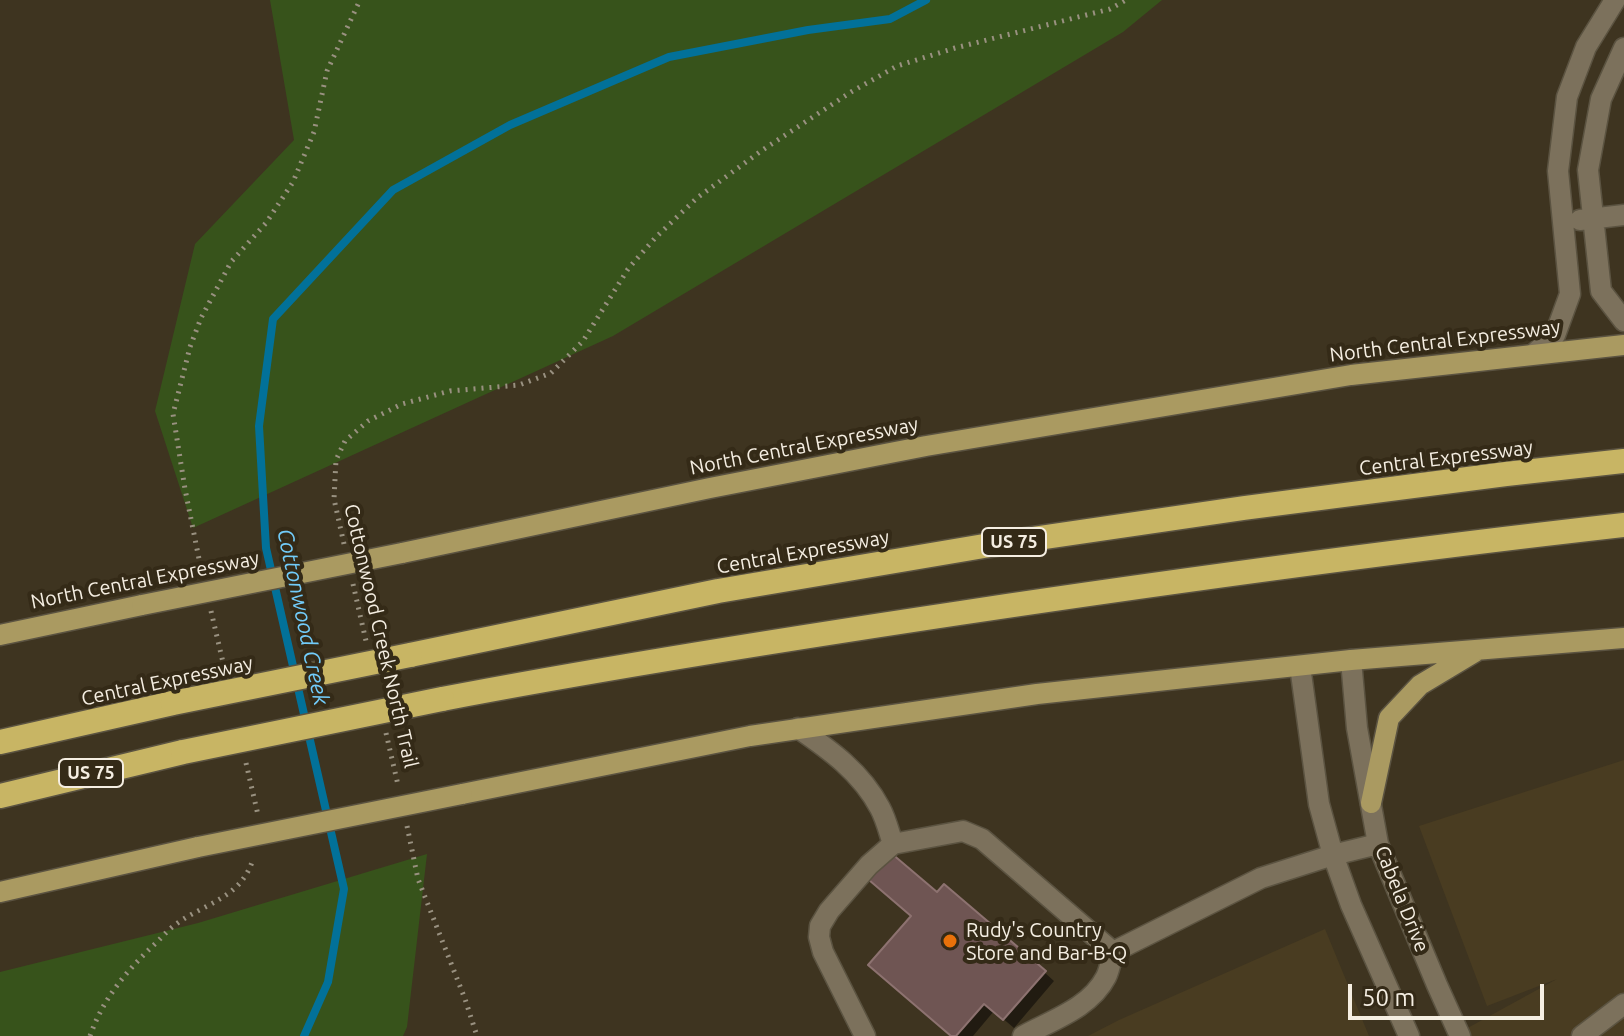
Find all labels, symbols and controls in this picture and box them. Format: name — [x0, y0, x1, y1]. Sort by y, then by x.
street label: North Central Expressway — [1328, 315, 1562, 367]
street label: North Central Expressway — [688, 412, 920, 480]
street label: Central Expressway — [1358, 435, 1534, 481]
street label: Cottonwood Creek North Trail — [339, 502, 423, 770]
street label: Central Expressway — [715, 525, 891, 579]
water label: Cottonwood Creek — [271, 526, 335, 708]
road number: US 75 — [982, 528, 1046, 556]
street label: North Central Expressway — [29, 546, 261, 614]
street label: Central Expressway — [79, 651, 255, 711]
road number: US 75 — [59, 759, 123, 787]
street label: Cabela Drive — [1370, 842, 1434, 956]
place label: Rudy's Country Store and Bar-B-Q — [966, 918, 1127, 965]
marker: Rudy's Country Store and Bar-B-Q — [941, 932, 959, 950]
scale bar — [1352, 968, 1548, 1018]
text: 50 m — [1362, 984, 1415, 1011]

